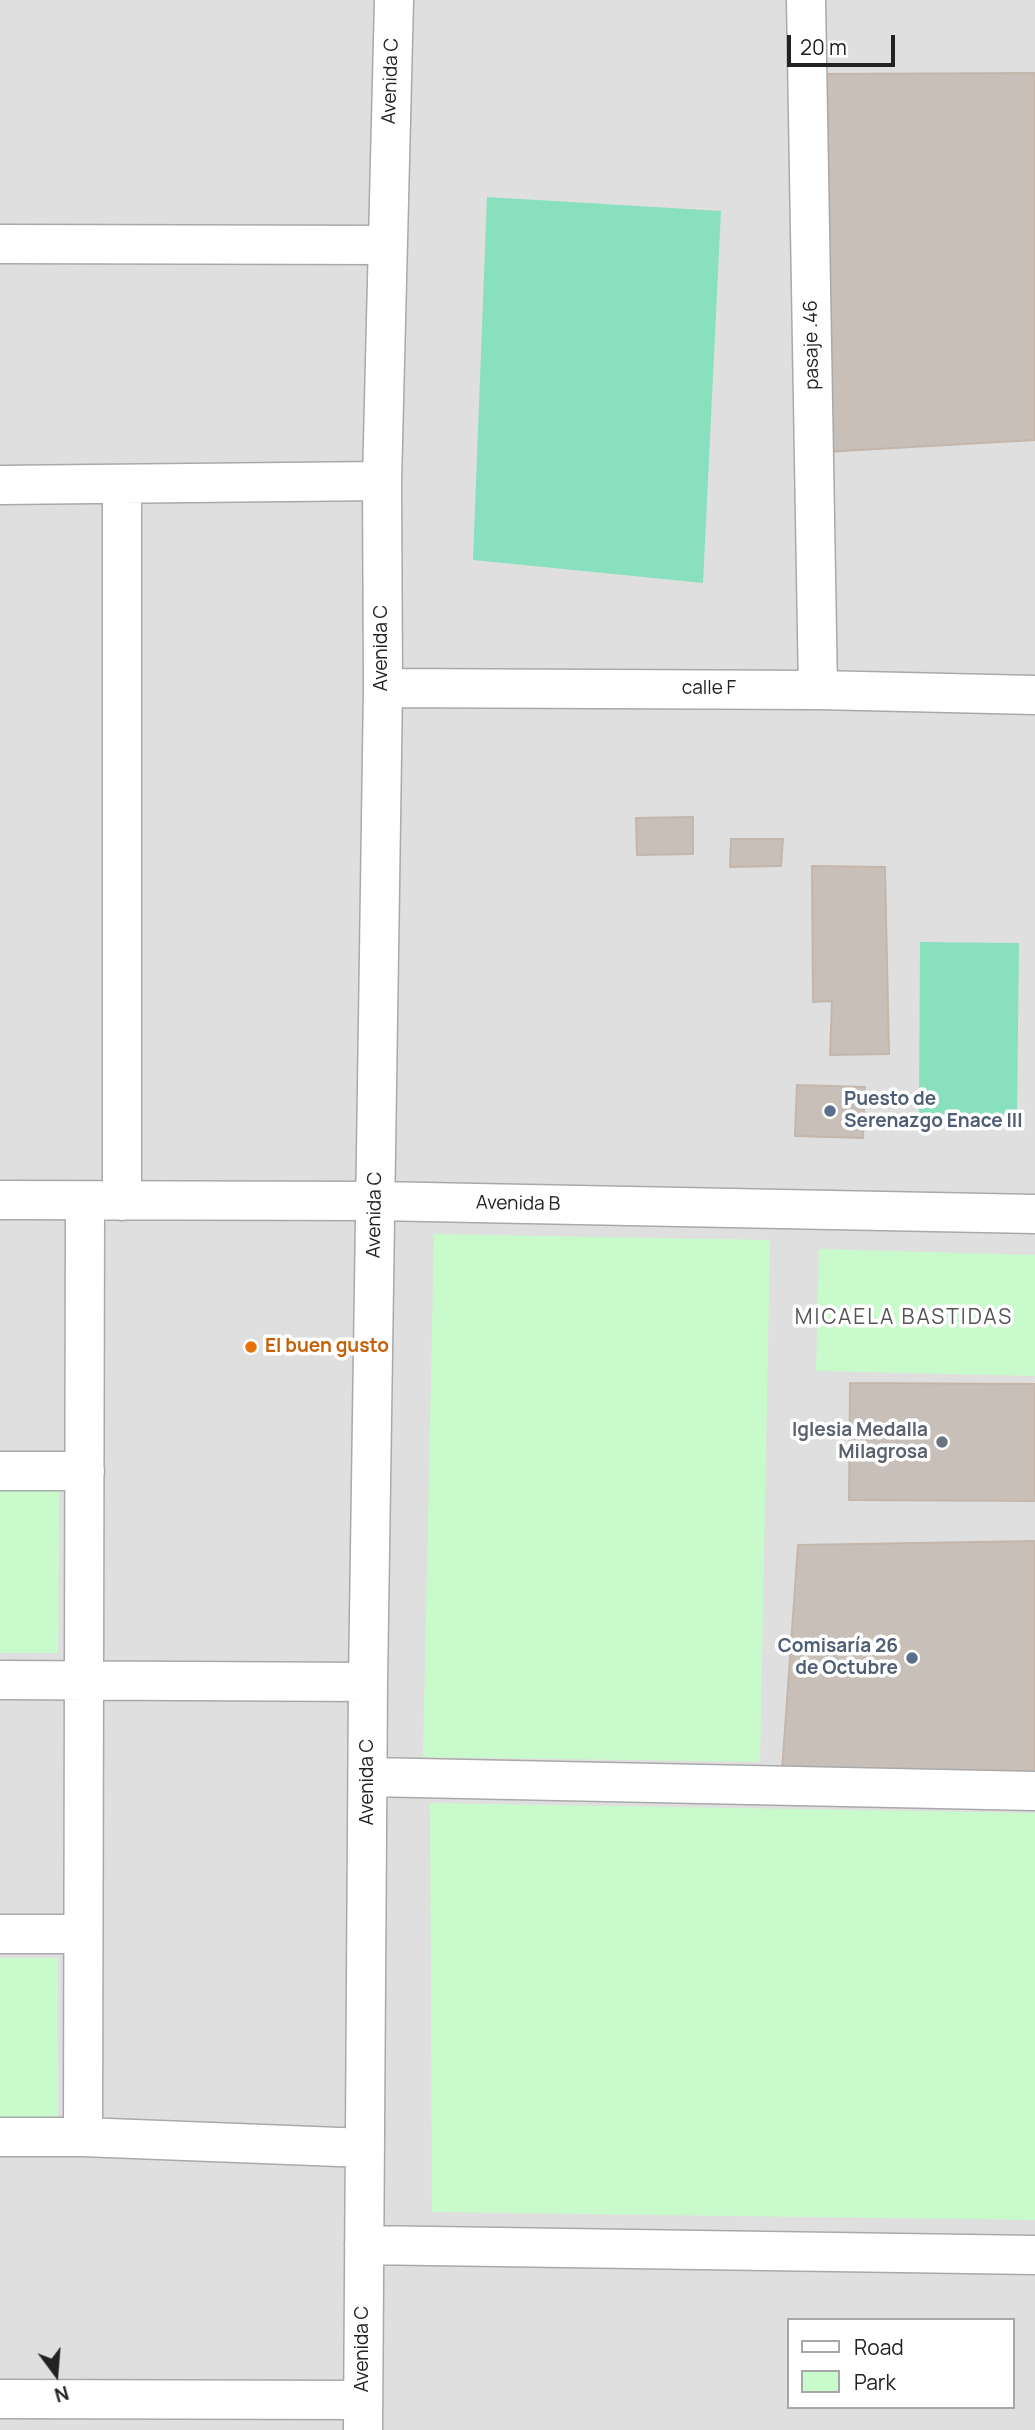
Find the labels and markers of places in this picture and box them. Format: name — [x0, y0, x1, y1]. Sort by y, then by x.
place label: Puesto de Serenazgo Enace III — [844, 1089, 1023, 1133]
marker: Puesto de Serenazgo Enace III — [822, 1103, 838, 1119]
place label: El buen gusto — [265, 1336, 389, 1358]
marker: El buen gusto — [243, 1339, 259, 1355]
place label: Iglesia Medalla Milagrosa — [792, 1420, 928, 1464]
marker: Iglesia Medalla Milagrosa — [934, 1434, 950, 1450]
place label: Comisaría 26 de Octubre — [778, 1636, 898, 1680]
marker: Comisaría 26 de Octubre — [904, 1650, 920, 1666]

